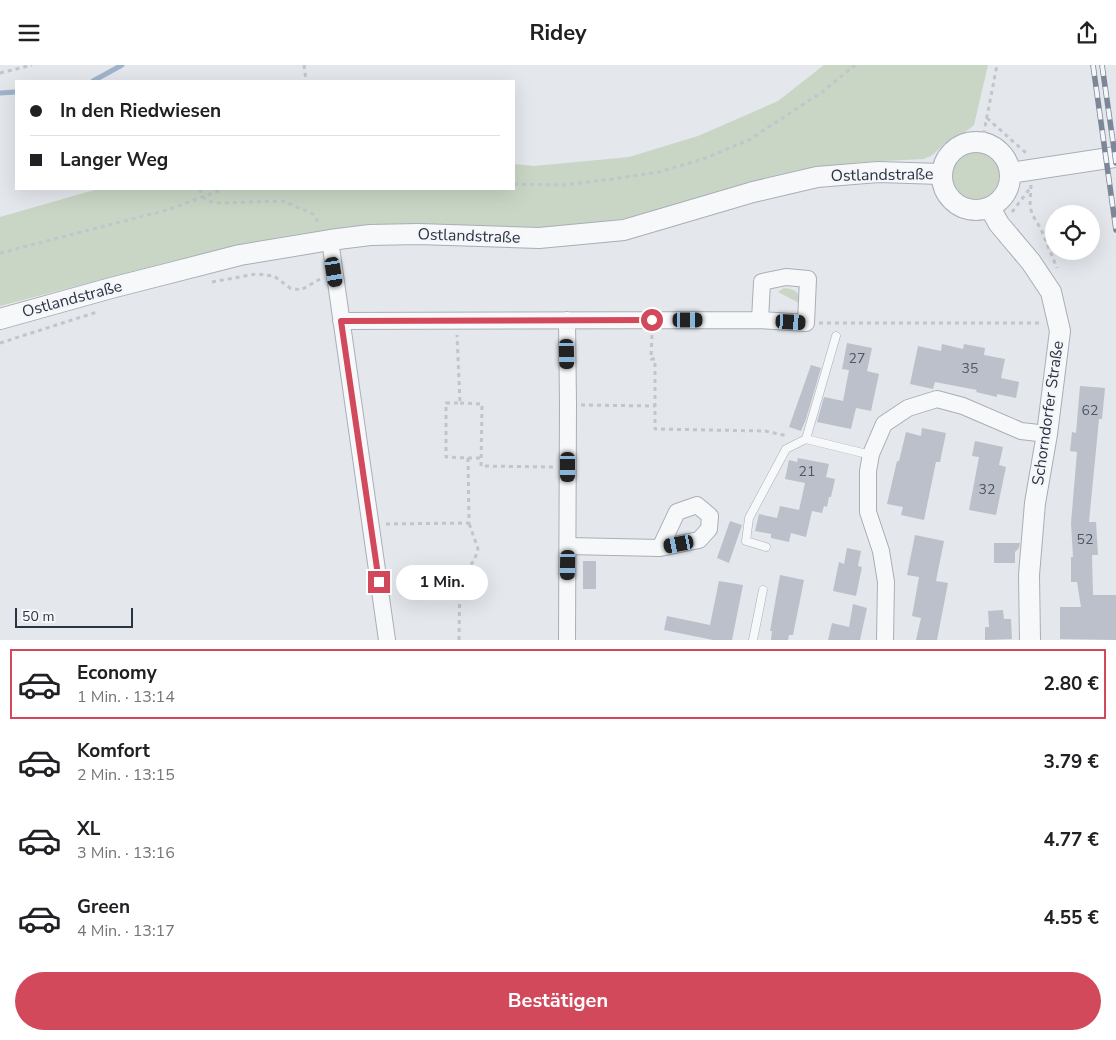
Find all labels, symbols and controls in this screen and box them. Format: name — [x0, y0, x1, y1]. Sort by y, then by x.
text: Ridey — [529, 18, 587, 48]
icon: menu — [15, 19, 43, 47]
icon: share — [1073, 19, 1101, 47]
text: In den Riedwiesen — [60, 98, 221, 124]
text: Langer Weg — [60, 147, 168, 173]
street label: Ostlandstraße — [830, 163, 934, 187]
map controls — [1045, 205, 1100, 260]
button: locate — [1045, 205, 1100, 260]
street label: Ostlandstraße — [417, 223, 521, 249]
car — [324, 256, 343, 288]
street label: Ostlandstraße — [19, 275, 125, 323]
route start — [641, 309, 663, 331]
car — [673, 313, 703, 328]
car — [775, 314, 806, 330]
car — [559, 339, 574, 369]
street label: Schorndorfer Straße — [1027, 339, 1069, 487]
house number: 27 — [849, 349, 865, 368]
house number: 35 — [962, 359, 978, 378]
house number: 62 — [1082, 401, 1098, 420]
car — [560, 452, 575, 482]
house number: 21 — [799, 462, 815, 481]
house number: 32 — [979, 480, 995, 499]
house number: 52 — [1077, 530, 1093, 549]
car — [662, 534, 695, 554]
car — [560, 550, 575, 580]
callout: 1 Min. — [396, 565, 489, 599]
route end — [368, 571, 390, 593]
text: 1 Min. — [419, 571, 465, 593]
scale bar — [15, 605, 132, 628]
text: 50 m — [22, 607, 54, 626]
text: Economy — [77, 660, 157, 686]
icon: car — [17, 662, 62, 707]
text: 2.80 € — [1044, 671, 1099, 697]
text: 1 Min. · 13:14 — [77, 686, 175, 708]
text: Komfort — [77, 738, 150, 764]
icon: car — [17, 740, 62, 785]
text: 3.79 € — [1044, 749, 1099, 775]
text: 2 Min. · 13:15 — [77, 764, 175, 786]
text: XL — [77, 816, 100, 842]
icon: car — [17, 818, 62, 863]
text: 4.77 € — [1044, 827, 1099, 853]
text: 3 Min. · 13:16 — [77, 842, 175, 864]
text: Green — [77, 894, 130, 920]
icon: car — [17, 896, 62, 941]
text: 4.55 € — [1044, 905, 1099, 931]
text: 4 Min. · 13:17 — [77, 920, 175, 942]
button: Bestätigen — [15, 972, 1101, 1030]

